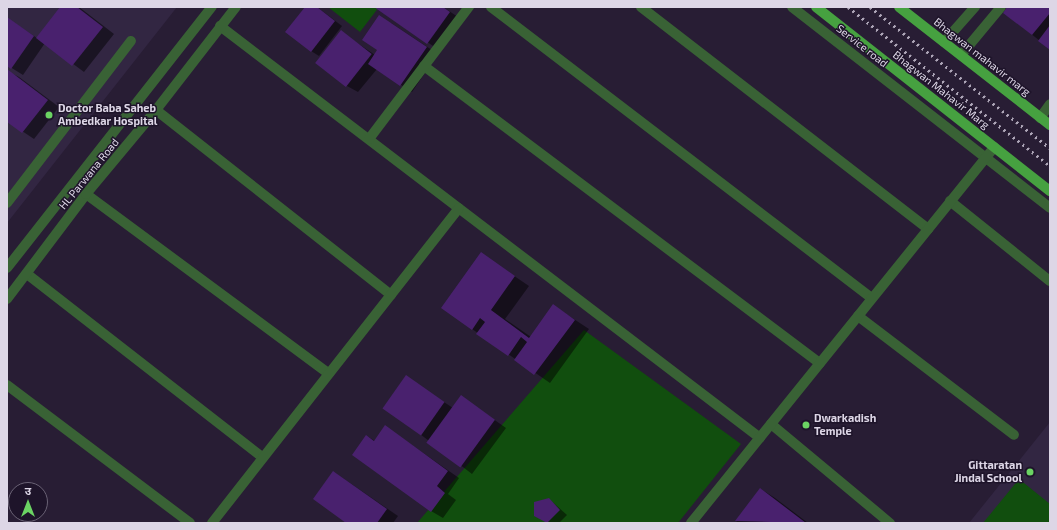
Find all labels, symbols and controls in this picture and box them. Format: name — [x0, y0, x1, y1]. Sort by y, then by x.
street label: Bhagwan mahavir marg — [931, 15, 1033, 99]
street label: Service road — [834, 22, 890, 70]
street label: Bhagwan Mahavir Marg — [890, 48, 992, 132]
place label: Doctor Baba Saheb Ambedkar Hospital — [58, 102, 158, 128]
marker: Doctor Baba Saheb Ambedkar Hospital — [43, 109, 55, 121]
street label: HL Parwana Road — [56, 136, 122, 212]
place label: Dwarkadish Temple — [814, 412, 876, 438]
marker: Dwarkadish Temple — [801, 420, 811, 430]
place label: Gittaratan Jindal School — [954, 459, 1022, 485]
marker: Gittaratan Jindal School — [1025, 467, 1035, 477]
north arrow — [8, 482, 48, 522]
text: उ — [25, 484, 31, 497]

